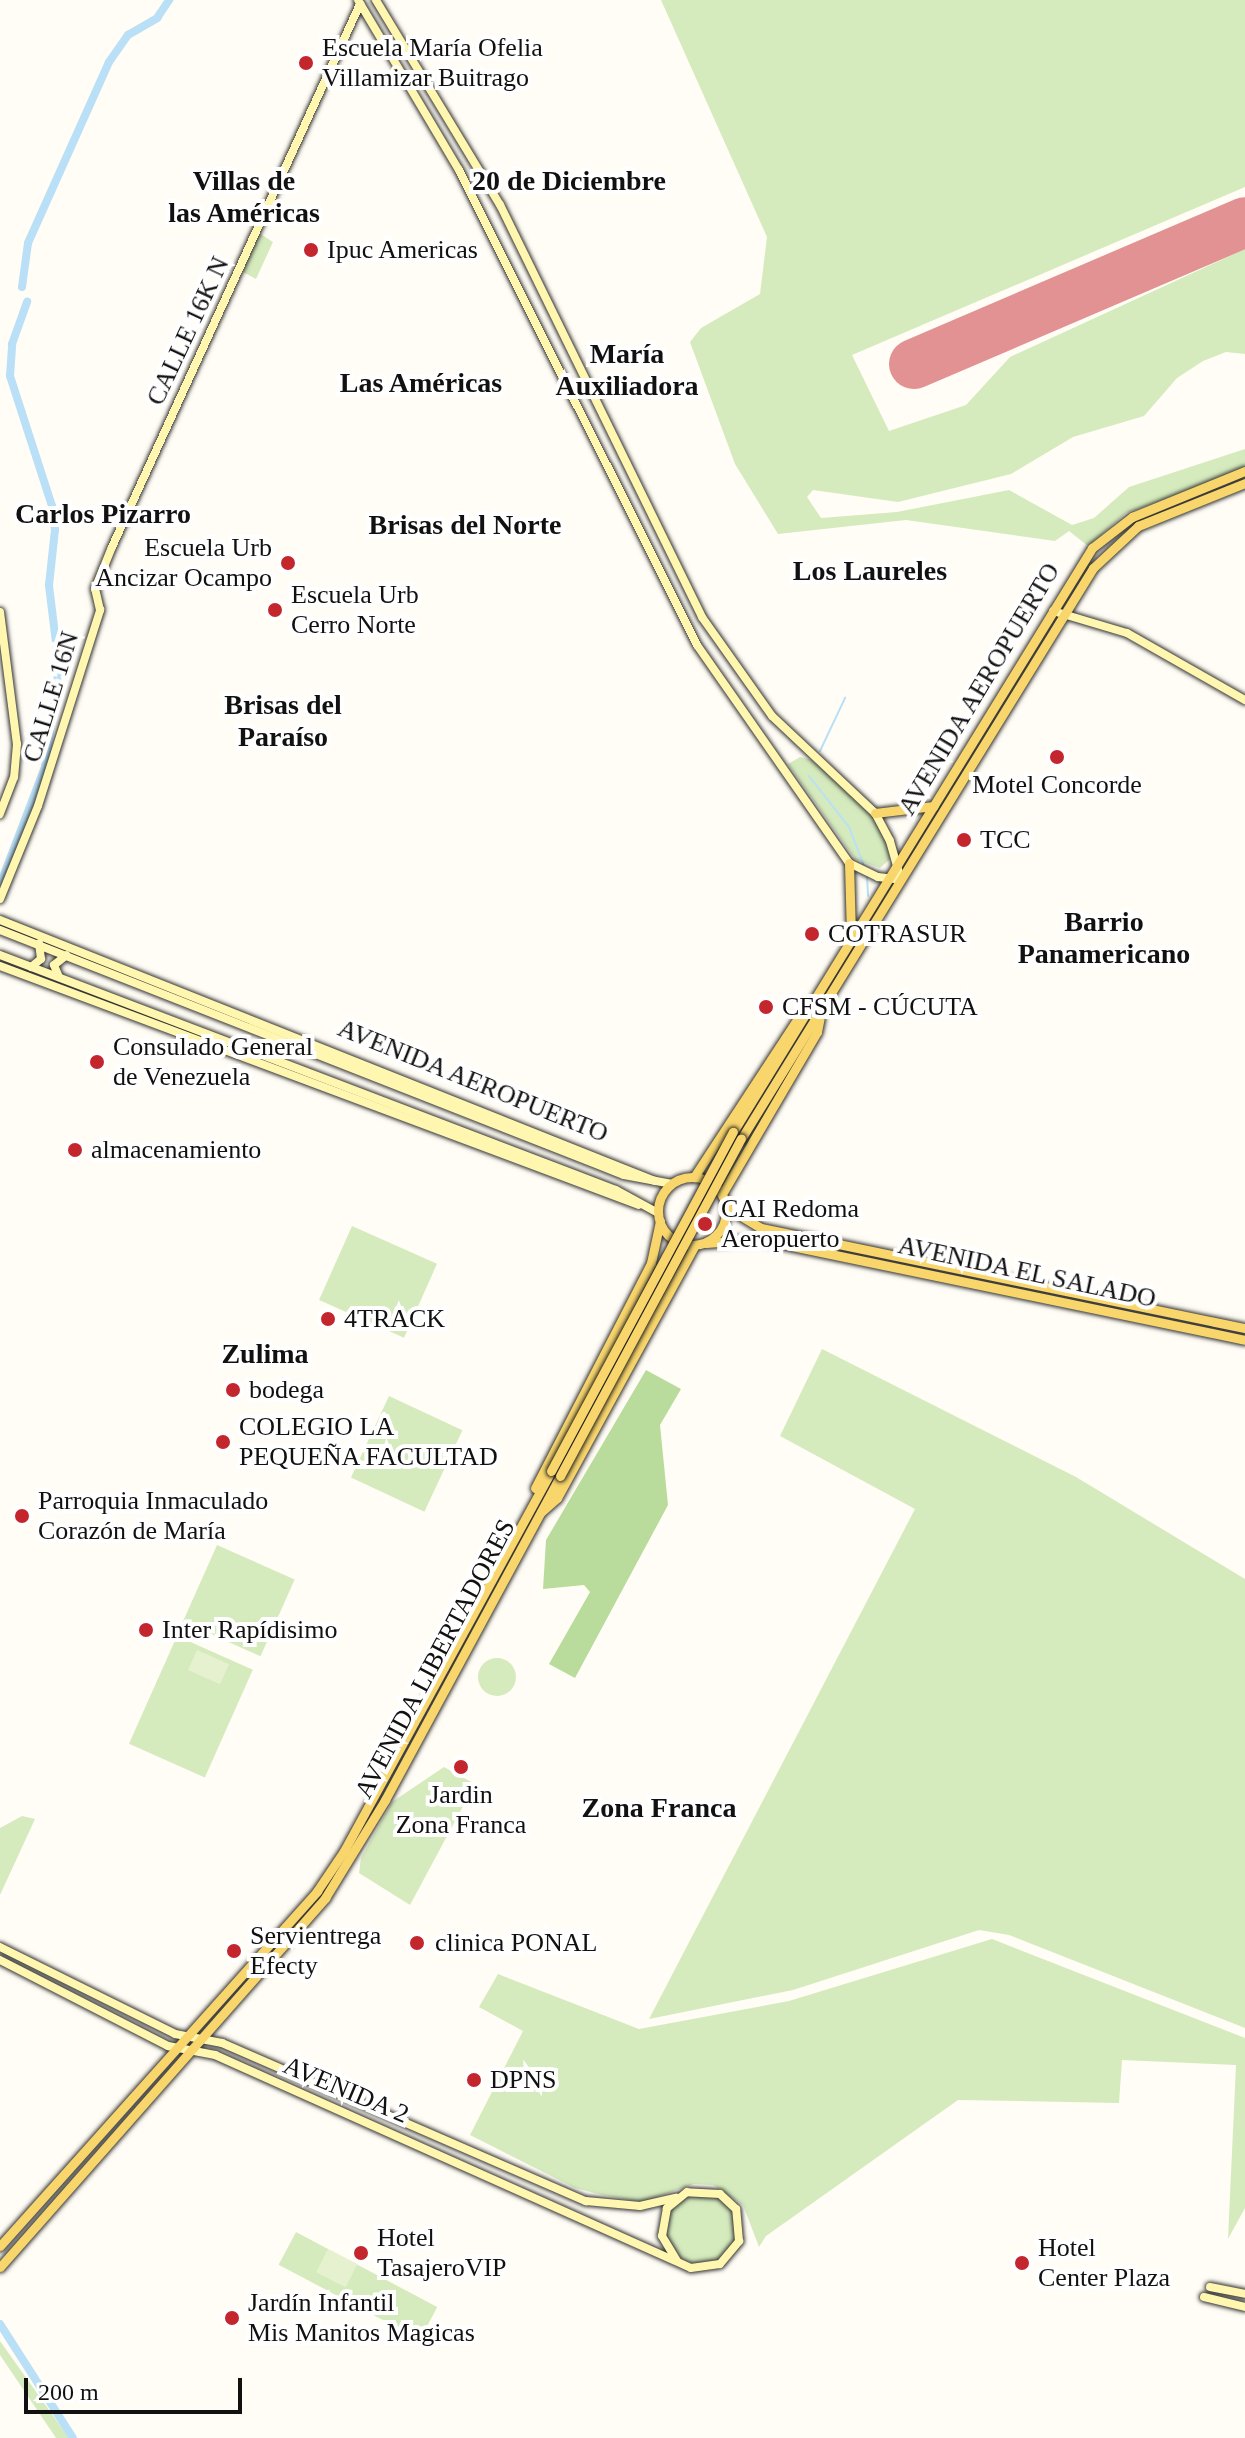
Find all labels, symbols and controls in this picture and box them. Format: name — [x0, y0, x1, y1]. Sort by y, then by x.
place label: Escuela María Ofelia Villamizar Buitrago — [322, 32, 543, 94]
marker: Escuela María Ofelia Villamizar Buitrago — [297, 54, 315, 72]
district label: Villas de las Américas — [167, 164, 321, 230]
district label: 20 de Diciembre — [472, 164, 666, 198]
place label: Ipuc Americas — [327, 234, 479, 266]
marker: Ipuc Americas — [302, 241, 320, 259]
street label: CALLE 16K N — [140, 252, 236, 410]
district label: María Auxiliadora — [555, 337, 699, 403]
district label: Las Américas — [339, 366, 503, 400]
district label: Carlos Pizarro — [15, 497, 191, 531]
district label: Brisas del Norte — [369, 508, 561, 542]
place label: Escuela Urb Ancizar Ocampo — [95, 532, 272, 594]
marker: Escuela Urb Ancizar Ocampo — [279, 554, 297, 572]
district label: Los Laureles — [793, 554, 947, 588]
street label: AVENIDA AEROPUERTO — [891, 556, 1067, 822]
place label: Escuela Urb Cerro Norte — [291, 579, 419, 640]
marker: Escuela Urb Cerro Norte — [266, 601, 284, 619]
street label: CALLE 16N — [16, 628, 86, 766]
district label: Brisas del Paraíso — [224, 688, 342, 754]
marker: Motel Concorde — [1048, 748, 1066, 766]
place label: Motel Concorde — [972, 769, 1142, 801]
place label: TCC — [980, 824, 1031, 856]
marker: TCC — [955, 831, 973, 849]
district label: Barrio Panamericano — [1018, 905, 1190, 971]
place label: COTRASUR — [828, 918, 967, 950]
marker: COTRASUR — [803, 925, 821, 943]
place label: CFSM - CÚCUTA — [782, 991, 978, 1023]
marker: CFSM - CÚCUTA — [757, 998, 775, 1016]
street label: AVENIDA AEROPUERTO — [332, 1012, 614, 1150]
place label: Consulado General de Venezuela — [113, 1031, 313, 1092]
marker: Consulado General de Venezuela — [88, 1053, 106, 1071]
place label: almacenamiento — [91, 1134, 261, 1166]
marker: almacenamiento — [66, 1141, 84, 1159]
place label: CAI Redoma Aeropuerto — [721, 1193, 859, 1254]
marker: CAI Redoma Aeropuerto — [696, 1215, 714, 1233]
street label: AVENIDA EL SALADO — [894, 1229, 1160, 1315]
place label: 4TRACK — [344, 1303, 445, 1335]
marker: 4TRACK — [319, 1310, 337, 1328]
district label: Zulima — [221, 1337, 309, 1371]
place label: bodega — [249, 1374, 324, 1406]
marker: bodega — [224, 1381, 242, 1399]
place label: COLEGIO LA PEQUEÑA FACULTAD — [239, 1411, 499, 1472]
marker: COLEGIO LA PEQUEÑA FACULTAD — [214, 1433, 232, 1451]
place label: Parroquia Inmaculado Corazón de María — [38, 1485, 268, 1546]
marker: Parroquia Inmaculado Corazón de María — [13, 1507, 31, 1525]
street label: AVENIDA LIBERTADORES — [348, 1514, 522, 1804]
place label: Inter Rapídisimo — [162, 1614, 337, 1646]
marker: Inter Rapídisimo — [137, 1621, 155, 1639]
marker: Jardin Zona Franca — [452, 1758, 470, 1776]
place label: Jardin Zona Franca — [396, 1779, 526, 1840]
district label: Zona Franca — [582, 1791, 736, 1825]
place label: Servientrega Efecty — [250, 1920, 381, 1982]
place label: clinica PONAL — [435, 1927, 597, 1959]
marker: clinica PONAL — [406, 1932, 428, 1954]
marker: Servientrega Efecty — [225, 1942, 243, 1960]
street label: AVENIDA 2 — [278, 2049, 414, 2131]
place label: DPNS — [490, 2064, 556, 2096]
marker: DPNS — [465, 2071, 483, 2089]
place label: Hotel TasajeroVIP — [377, 2222, 507, 2284]
place label: Hotel Center Plaza — [1038, 2232, 1170, 2294]
marker: Hotel TasajeroVIP — [352, 2244, 370, 2262]
marker: Hotel Center Plaza — [1013, 2254, 1031, 2272]
place label: Jardín Infantil Mis Manitos Magicas — [248, 2287, 475, 2348]
marker: Jardín Infantil Mis Manitos Magicas — [223, 2309, 241, 2327]
scale bar — [28, 2362, 246, 2412]
text: 200 m — [38, 2379, 99, 2405]

